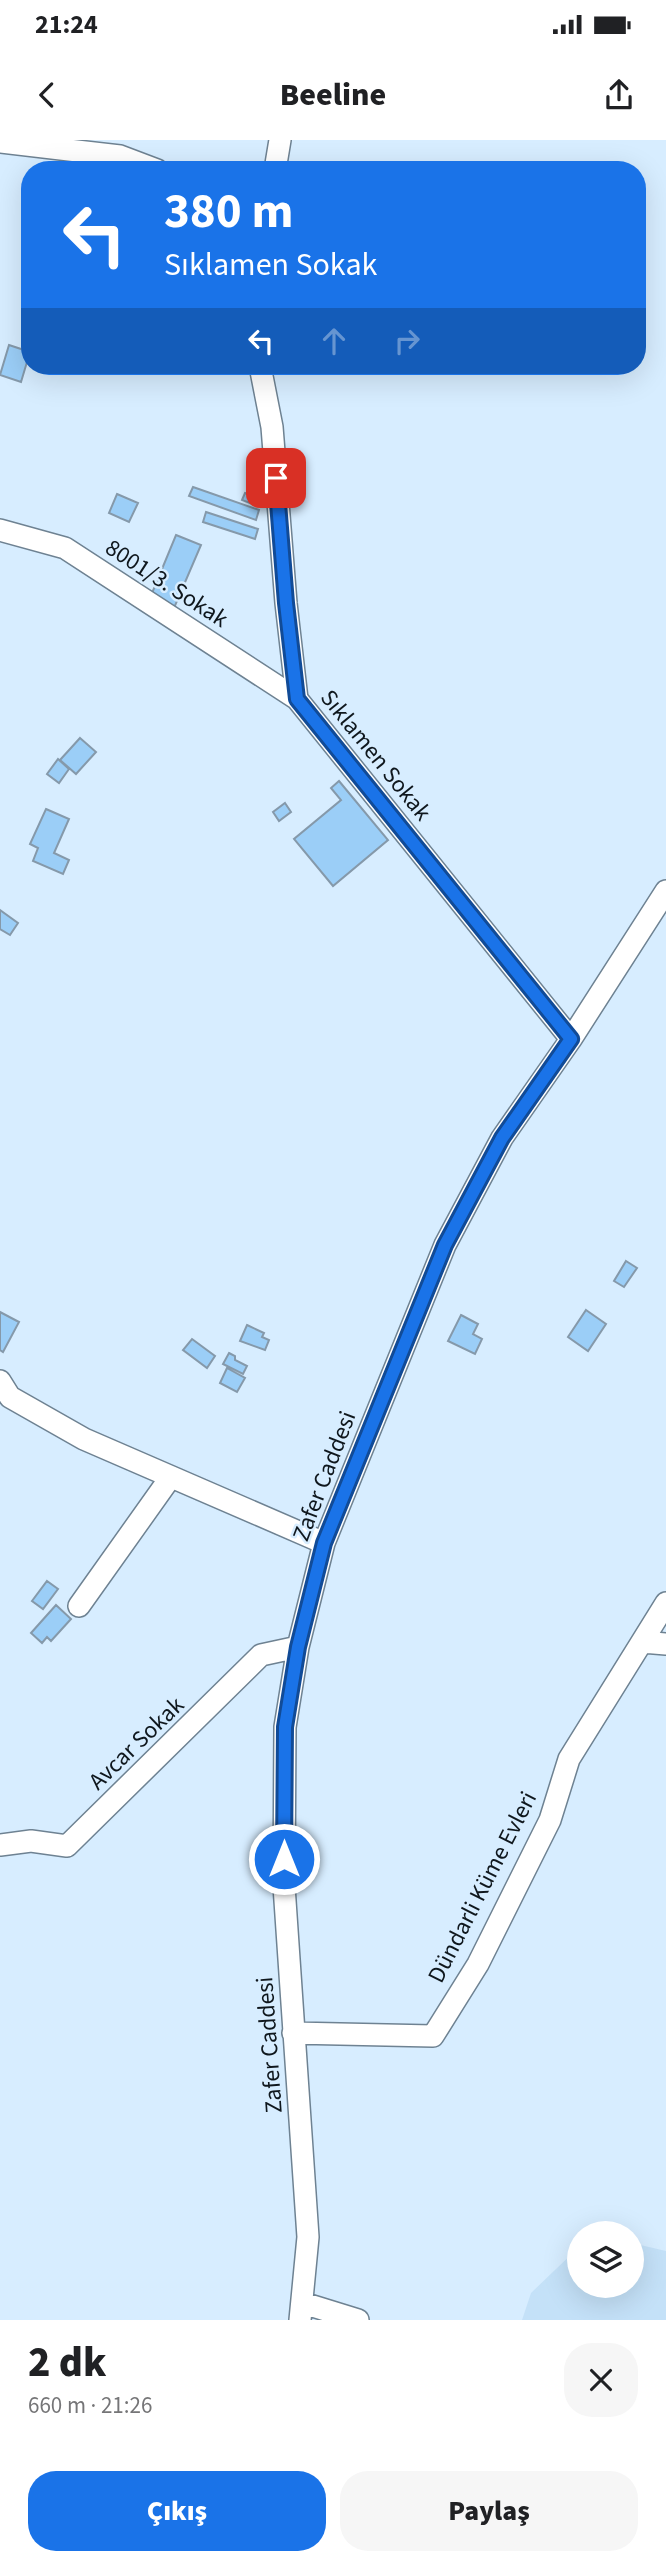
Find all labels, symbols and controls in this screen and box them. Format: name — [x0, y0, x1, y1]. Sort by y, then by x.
text: 21:24 — [35, 6, 98, 43]
text: Beeline — [280, 72, 386, 118]
icon: back — [28, 76, 66, 114]
icon: share — [600, 76, 638, 114]
text: 380 m — [164, 177, 293, 247]
icon: left — [49, 189, 140, 280]
text: Sıklamen Sokak — [164, 242, 377, 288]
icon: left — [242, 322, 280, 360]
icon: ahead — [315, 322, 353, 360]
icon: right — [388, 322, 426, 360]
pin — [246, 448, 306, 508]
icon: arrive — [257, 459, 295, 497]
street label: 8001/3. Sokak — [98, 531, 235, 636]
street label: Sıklamen Sokak — [312, 682, 440, 829]
street label: Zafer Caddesi — [284, 1406, 365, 1546]
street label: Avcar Sokak — [81, 1689, 192, 1798]
street label: Dündarli Küme Evleri — [419, 1785, 546, 1989]
position arrow — [247, 1822, 321, 1896]
street label: Zafer Caddesi — [247, 1976, 292, 2114]
map controls — [567, 2221, 644, 2298]
button: layers — [567, 2221, 644, 2298]
text: 2 dk — [28, 2333, 106, 2393]
button: close — [564, 2343, 638, 2417]
text: 660 m · 21:26 — [28, 2389, 152, 2422]
button: Çıkış — [28, 2471, 326, 2551]
button: Paylaş — [340, 2471, 638, 2551]

